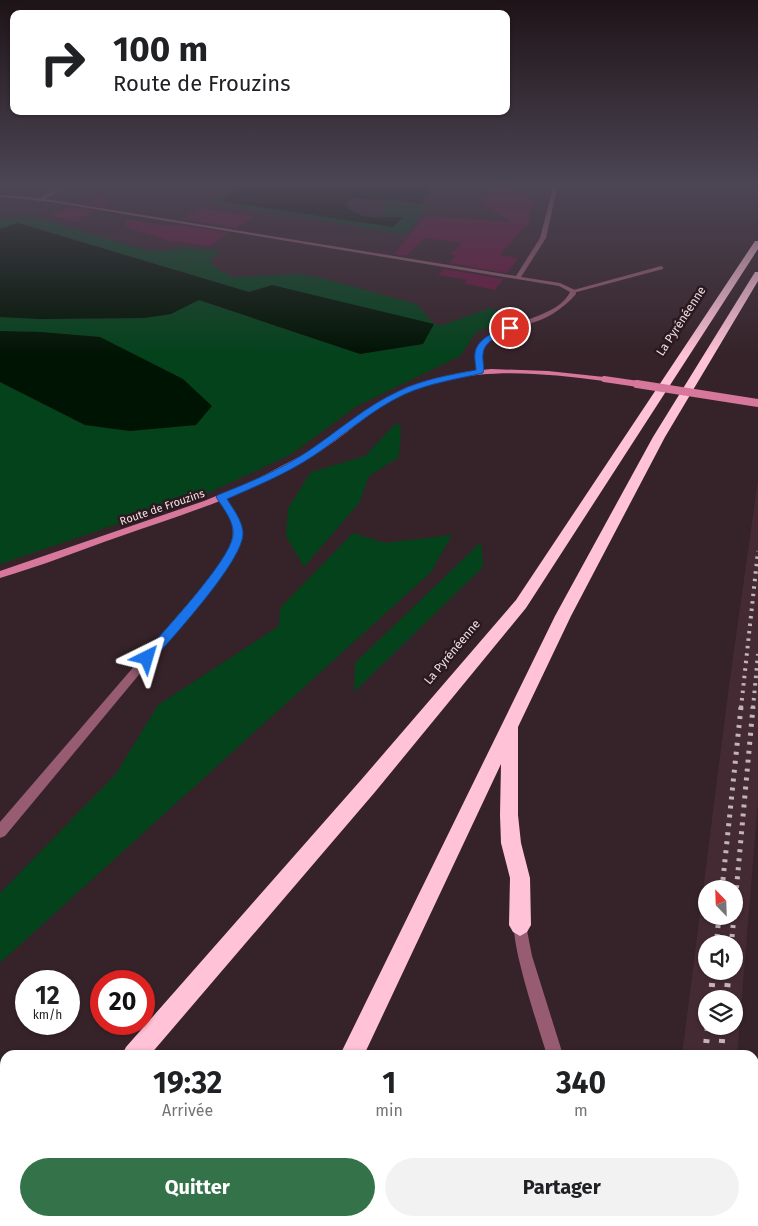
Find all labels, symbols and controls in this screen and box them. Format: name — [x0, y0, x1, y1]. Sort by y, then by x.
text: 100 m — [113, 28, 208, 70]
icon: right — [30, 30, 95, 95]
text: Route de Frouzins — [113, 70, 291, 97]
street label: La Pyrénéenne — [653, 284, 709, 358]
pin — [489, 307, 531, 349]
icon: arrive — [496, 314, 524, 342]
street label: Route de Frouzins — [118, 487, 206, 528]
street label: La Pyrénéenne — [421, 617, 483, 687]
position arrow — [120, 631, 172, 683]
north arrow — [698, 880, 742, 925]
map controls — [698, 880, 743, 1035]
button: sound — [698, 935, 743, 980]
speed limit sign: 20 — [90, 970, 155, 1035]
text: 12 — [35, 981, 60, 1011]
button: layers — [698, 990, 743, 1035]
text: km/h — [33, 1008, 62, 1022]
text: 19:32 — [153, 1065, 222, 1101]
text: 1 — [382, 1065, 396, 1101]
text: 340 — [556, 1065, 606, 1101]
text: Arrivée — [162, 1101, 213, 1120]
text: min — [375, 1101, 403, 1120]
text: m — [574, 1101, 588, 1120]
button: Quitter — [20, 1158, 375, 1216]
button: Partager — [385, 1158, 739, 1216]

